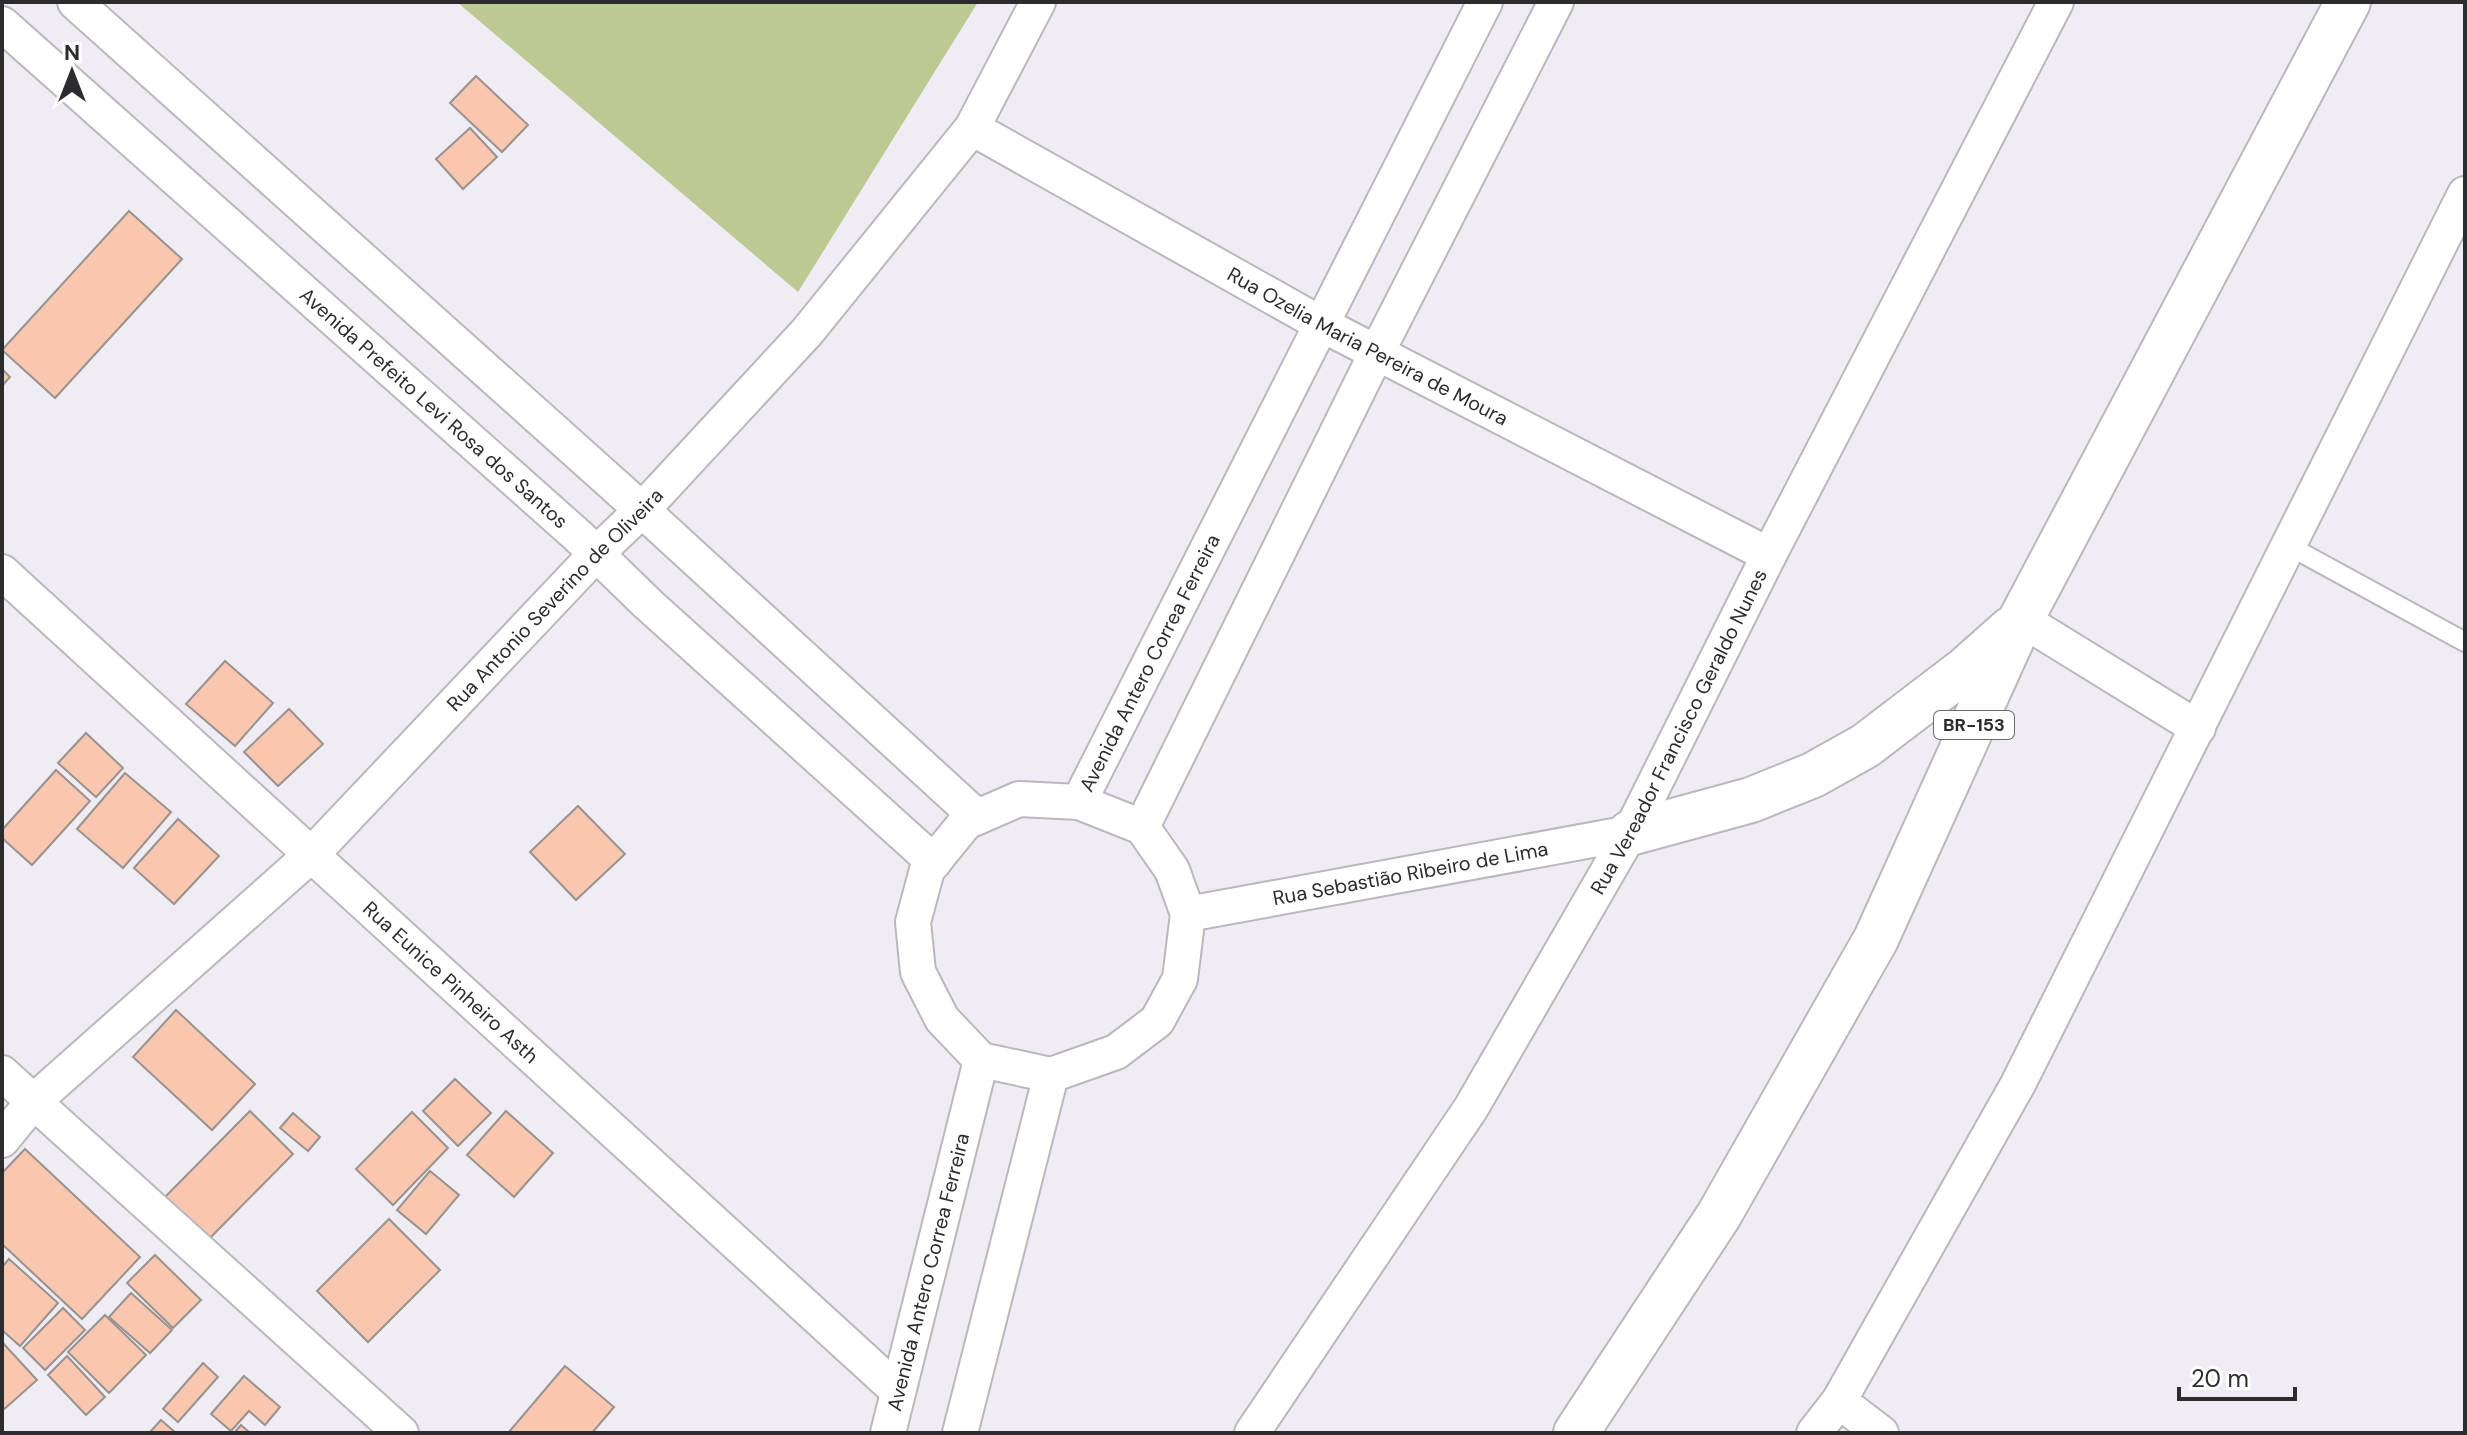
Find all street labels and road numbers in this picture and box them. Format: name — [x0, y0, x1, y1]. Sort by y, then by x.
street label: Rua Ozelia Maria Pereira de Moura — [1223, 261, 1513, 431]
street label: Avenida Prefeito Levi Rosa dos Santos — [294, 282, 574, 534]
street label: Rua Antonio Severino de Oliveira — [441, 483, 669, 717]
street label: Avenida Antero Correa Ferreira — [1073, 530, 1226, 796]
street label: Rua Vereador Francisco Geraldo Nunes — [1584, 565, 1773, 899]
road number: BR-153 — [1934, 711, 2014, 739]
street label: Rua Sebastião Ribeiro de Lima — [1271, 835, 1550, 911]
street label: Rua Eunice Pinheiro Asth — [358, 895, 544, 1069]
street label: Avenida Antero Correa Ferreira — [881, 1130, 975, 1414]

